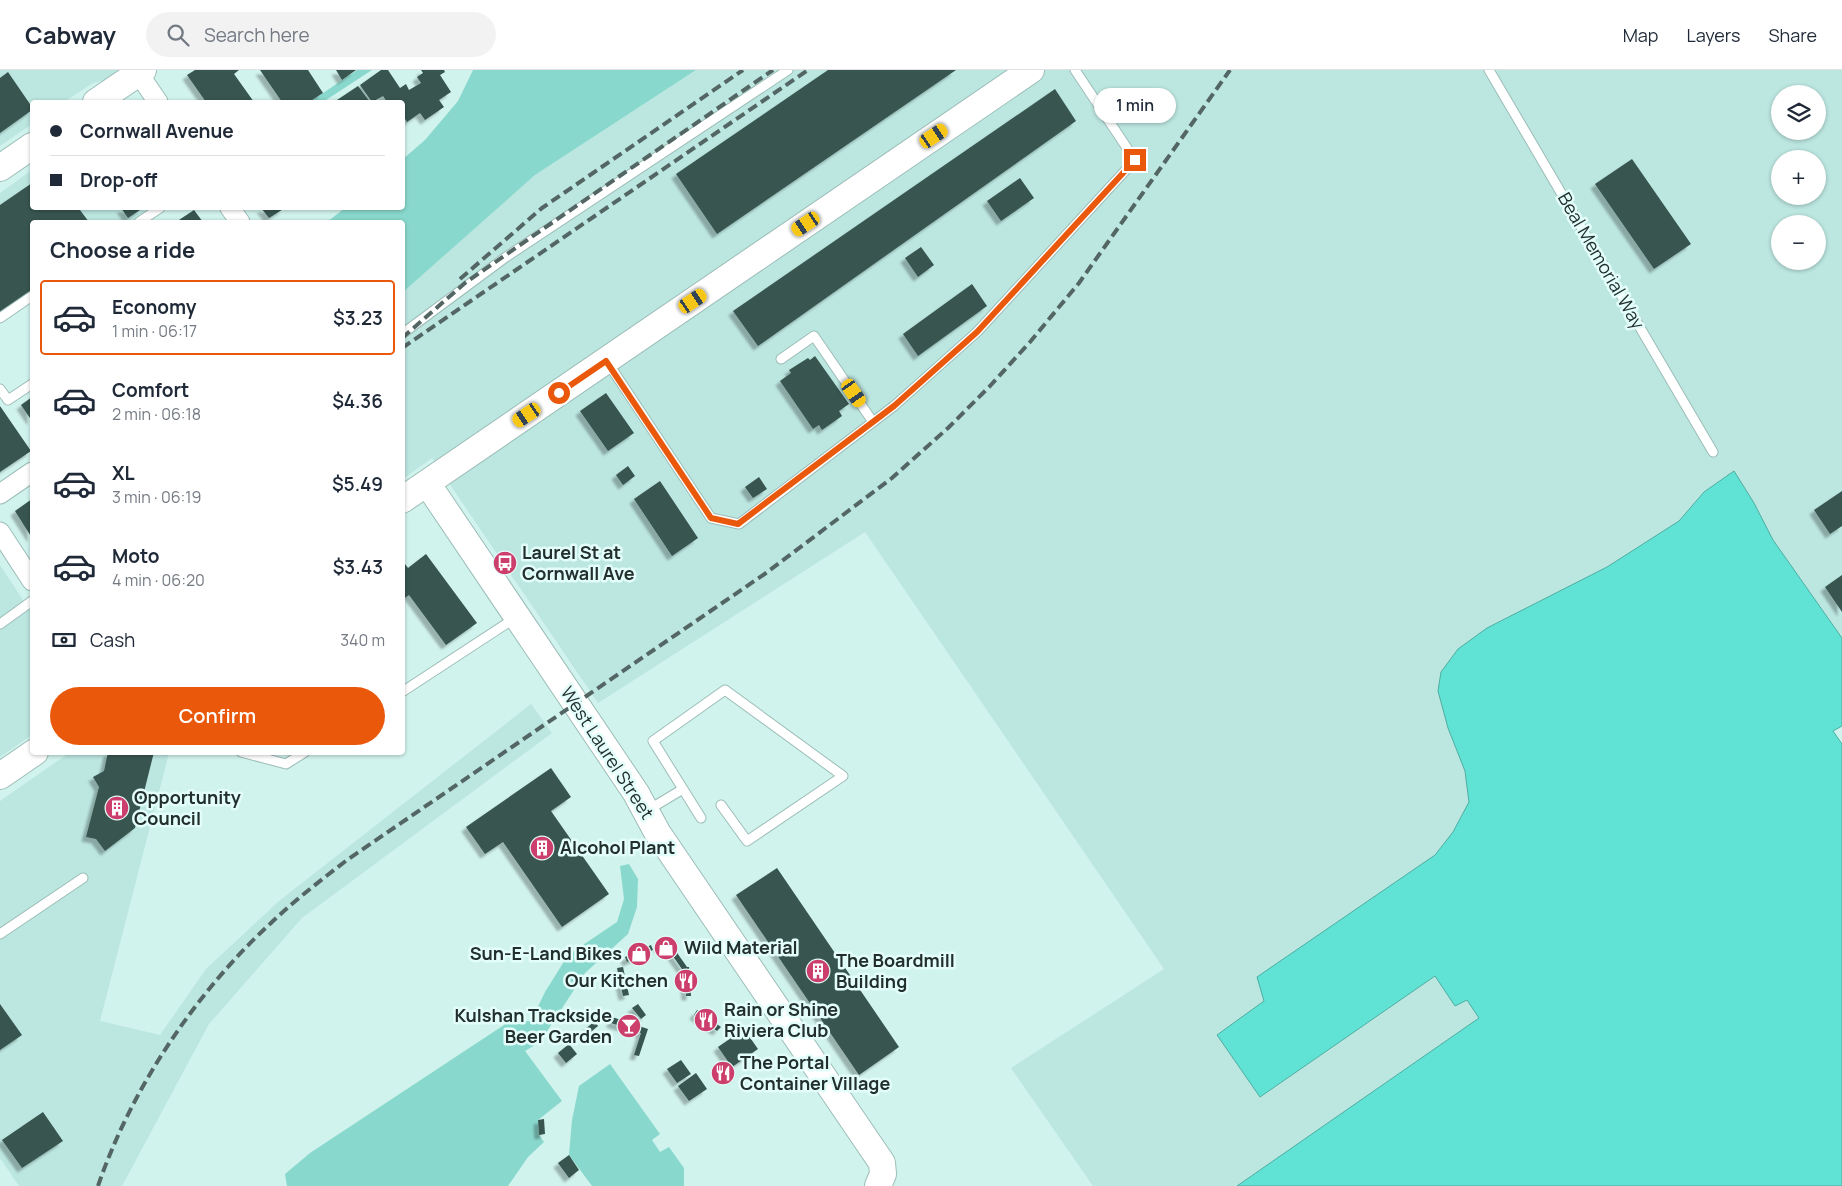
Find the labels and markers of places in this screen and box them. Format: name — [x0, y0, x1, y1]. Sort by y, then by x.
place label: Laurel St at Cornwall Ave — [522, 540, 635, 585]
bus stop icon: Laurel St at Cornwall Ave — [492, 550, 518, 576]
place label: Opportunity Council — [134, 785, 241, 830]
building icon: Opportunity Council — [104, 795, 130, 821]
building icon: Alcohol Plant — [529, 835, 555, 861]
place label: Alcohol Plant — [560, 835, 675, 859]
shop icon: Wild Material — [653, 935, 679, 961]
place label: Wild Material — [684, 935, 798, 959]
place label: Sun-E-Land Bikes — [470, 941, 622, 965]
shop icon: Sun-E-Land Bikes — [626, 941, 652, 967]
place label: The Boardmill Building — [836, 948, 955, 993]
building icon: The Boardmill Building — [805, 958, 831, 984]
place label: Our Kitchen — [565, 968, 668, 992]
restaurant icon: Our Kitchen — [673, 968, 699, 994]
place label: Rain or Shine Riviera Club — [724, 997, 838, 1042]
place label: Kulshan Trackside Beer Garden — [454, 1003, 612, 1048]
restaurant icon: Rain or Shine Riviera Club — [693, 1007, 719, 1033]
bar icon: Kulshan Trackside Beer Garden — [616, 1013, 642, 1039]
place label: The Portal Container Village — [740, 1050, 890, 1095]
restaurant icon: The Portal Container Village — [710, 1060, 736, 1086]

